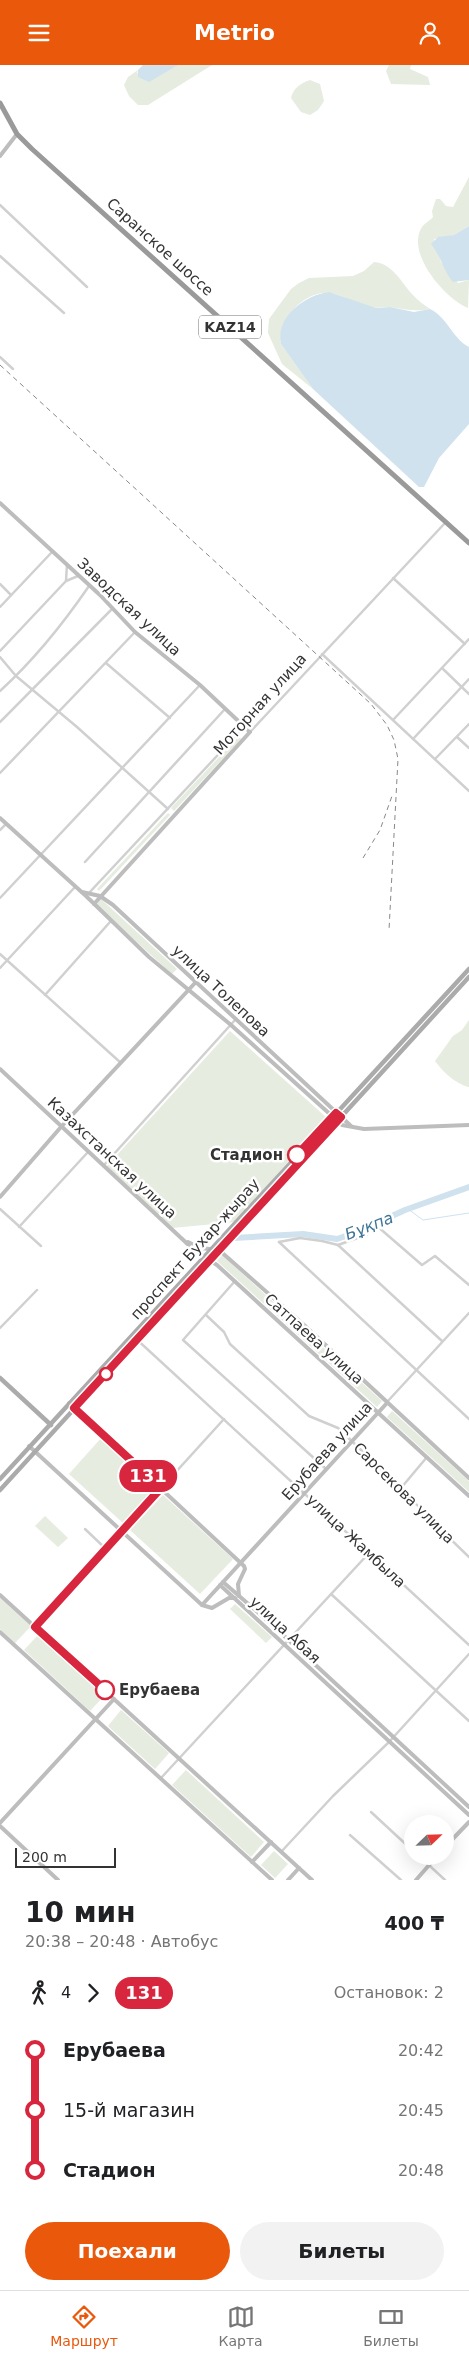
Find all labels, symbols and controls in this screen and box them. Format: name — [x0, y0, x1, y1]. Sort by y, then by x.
icon: menu — [25, 19, 53, 47]
icon: person — [416, 19, 444, 47]
text: Metrio — [194, 20, 275, 45]
street label: Саранское шоссе — [103, 194, 217, 300]
road number: KAZ14 — [199, 315, 261, 339]
street label: Заводская улица — [73, 554, 185, 660]
street label: Моторная улица — [210, 650, 310, 758]
street label: улица Толепова — [169, 941, 273, 1041]
street label: Казахстанская улица — [44, 1094, 180, 1222]
marker: Стадион — [287, 1145, 307, 1165]
place label: Стадион — [210, 1146, 283, 1164]
street label: проспект Бухар-жырау — [127, 1175, 263, 1323]
water label: Бұқпа — [342, 1208, 396, 1244]
street label: Сатпаева улица — [261, 1290, 367, 1388]
unlabelled marker — [99, 1367, 113, 1381]
street label: Ерубаева улица — [278, 1398, 376, 1504]
street label: Сарсекова улица — [350, 1439, 458, 1547]
line badge: 131 — [119, 1460, 177, 1492]
text: 131 — [129, 1465, 167, 1486]
street label: улица Жамбыла — [303, 1490, 409, 1592]
street label: улица Абая — [246, 1593, 324, 1667]
marker: Ерубаева — [95, 1680, 115, 1700]
place label: Ерубаева — [119, 1681, 200, 1699]
north arrow — [404, 1815, 454, 1865]
map controls — [404, 1815, 454, 1865]
scale bar — [15, 1845, 116, 1868]
text: 200 m — [22, 1849, 67, 1865]
text: 10 мин — [25, 1896, 136, 1929]
text: 400 ₸ — [385, 1912, 444, 1934]
text: 20:38 – 20:48 · Автобус — [25, 1932, 218, 1951]
icon: walk — [25, 1979, 53, 2007]
icon: forward — [79, 1979, 107, 2007]
text: 131 — [125, 1982, 163, 2003]
text: 4 — [61, 1983, 71, 2002]
text: Остановок: 2 — [334, 1983, 444, 2002]
text: Ерубаева — [63, 2039, 166, 2061]
text: 20:42 — [398, 2041, 444, 2060]
text: 15-й магазин — [63, 2099, 195, 2121]
text: 20:45 — [398, 2101, 444, 2120]
text: Стадион — [63, 2159, 156, 2181]
text: 20:48 — [398, 2161, 444, 2180]
button: Поехали — [25, 2222, 230, 2280]
button: Билеты — [240, 2222, 444, 2280]
tab: Маршрут — [50, 2303, 118, 2349]
tab: Карта — [219, 2303, 263, 2349]
tab: Билеты — [363, 2303, 419, 2349]

